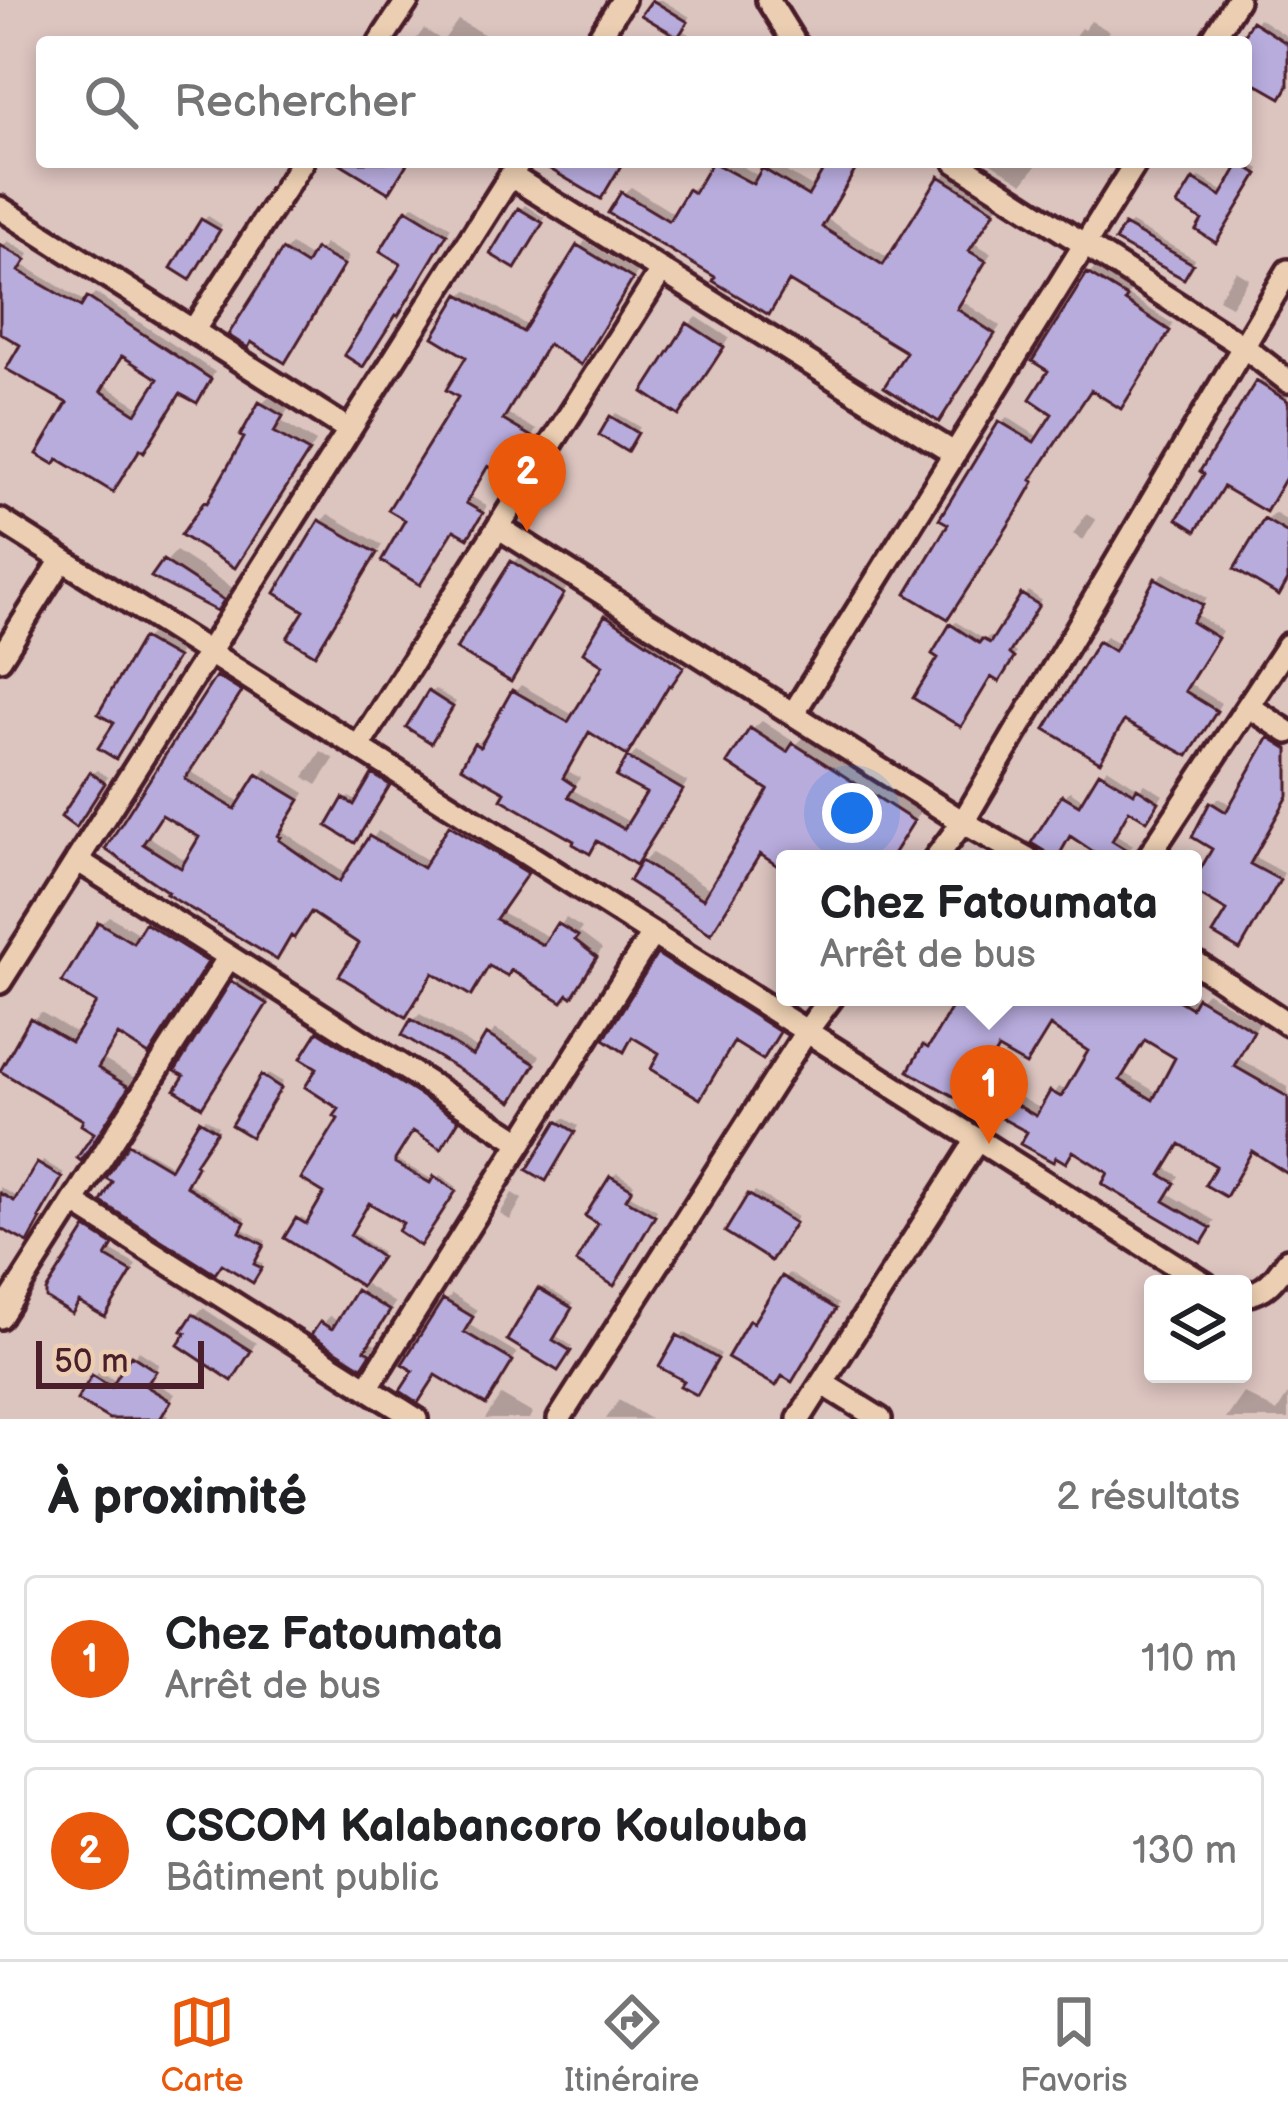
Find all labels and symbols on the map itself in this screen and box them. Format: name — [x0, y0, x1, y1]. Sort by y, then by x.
pin: 2 — [488, 433, 566, 532]
your location — [822, 783, 882, 843]
pin: 1 — [950, 1045, 1028, 1144]
scale bar — [36, 1335, 204, 1388]

